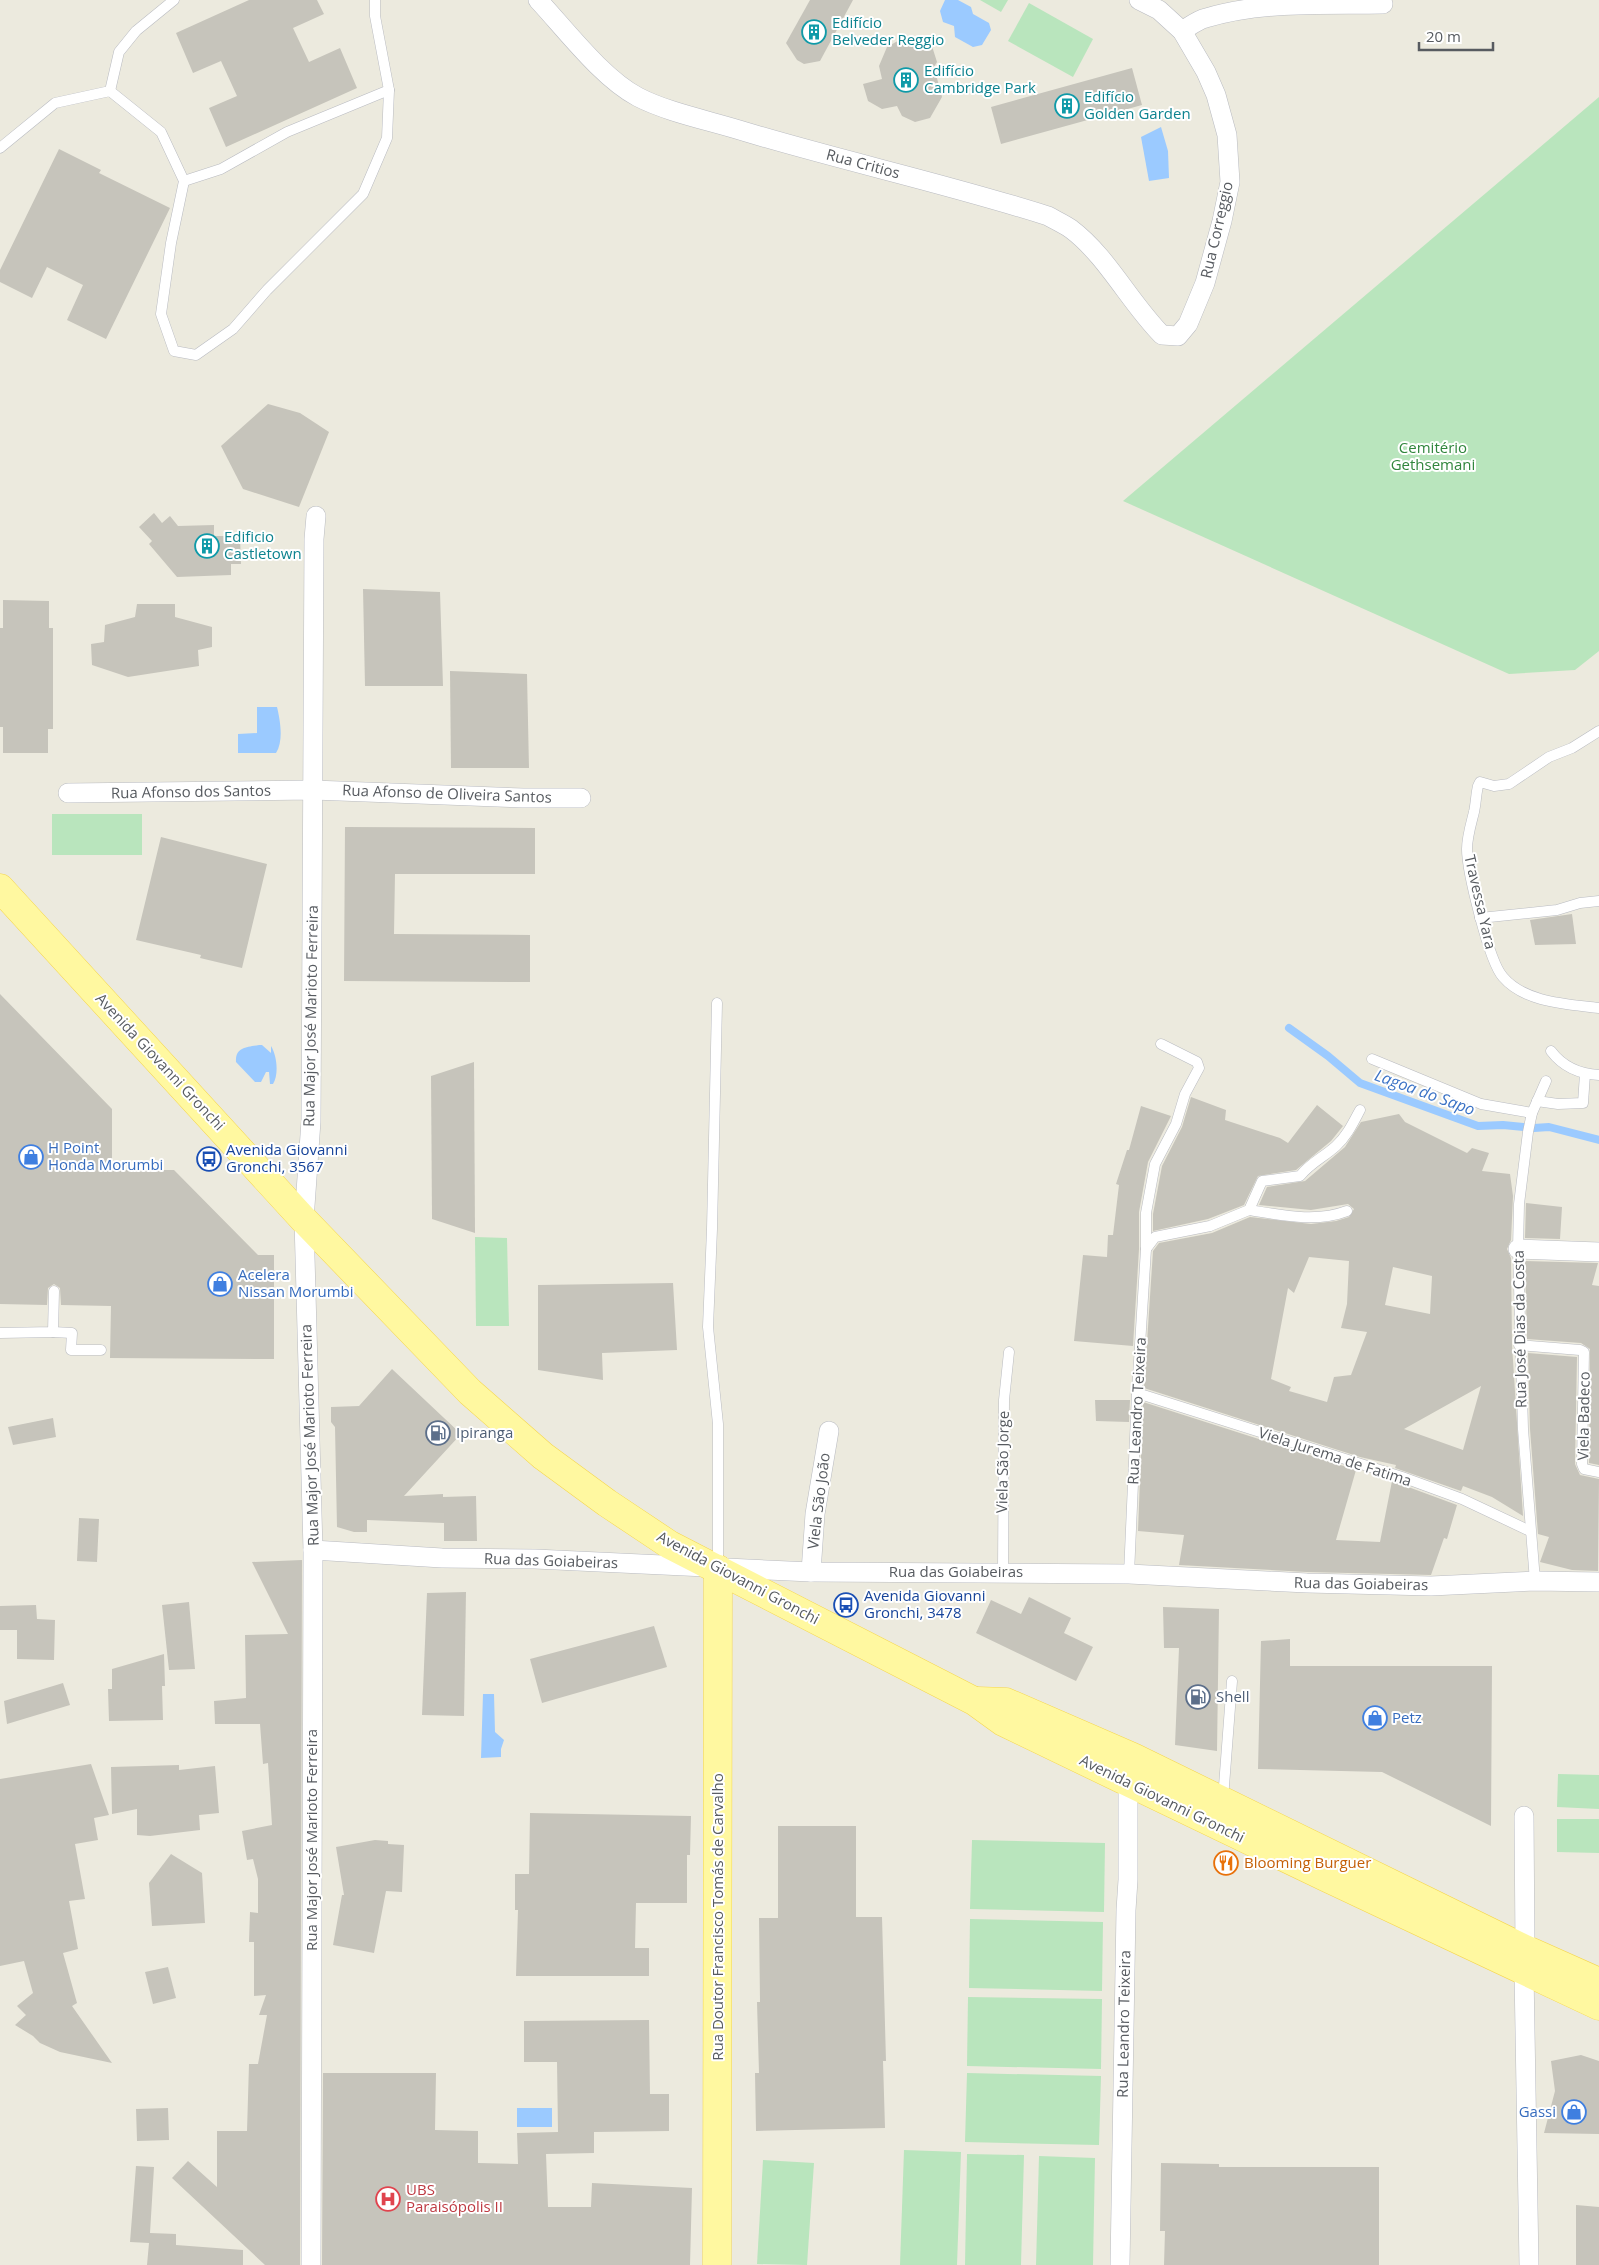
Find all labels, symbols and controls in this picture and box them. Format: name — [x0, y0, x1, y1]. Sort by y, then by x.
place label: Edifício Belveder Reggio — [832, 12, 944, 49]
building icon: Edifício Belveder Reggio — [801, 19, 827, 45]
scale bar — [1419, 20, 1493, 52]
text: 20 m — [1426, 26, 1461, 46]
place label: Edifício Cambridge Park — [924, 60, 1036, 97]
building icon: Edifício Cambridge Park — [893, 67, 919, 93]
place label: Edifício Golden Garden — [1084, 86, 1191, 123]
building icon: Edifício Golden Garden — [1054, 93, 1080, 119]
street label: Rua Critios — [824, 144, 902, 182]
street label: Rua Correggio — [1195, 179, 1237, 280]
park label: Cemitério Gethsemani — [1391, 437, 1475, 474]
place label: Edificio Castletown — [224, 526, 302, 563]
building icon: Edificio Castletown — [194, 533, 220, 559]
street label: Rua Afonso de Oliveira Santos — [342, 779, 552, 807]
street label: Rua Afonso dos Santos — [111, 780, 271, 802]
street label: Travessa Yara — [1460, 853, 1502, 951]
street label: Rua Major José Marioto Ferreira — [298, 905, 322, 1127]
street label: Avenida Giovanni Gronchi — [92, 988, 230, 1134]
water label: Lagoa do Sapo — [1372, 1064, 1478, 1120]
place label: H Point Honda Morumbi — [48, 1137, 163, 1174]
place label: Avenida Giovanni Gronchi, 3567 — [226, 1139, 348, 1176]
shop icon: H Point Honda Morumbi — [18, 1144, 44, 1170]
bus stop icon: Avenida Giovanni Gronchi, 3567 — [196, 1146, 222, 1172]
street label: Rua José Dias da Costa — [1508, 1250, 1530, 1408]
place label: Acelera Nissan Morumbi — [238, 1264, 354, 1301]
shop icon: Acelera Nissan Morumbi — [207, 1271, 233, 1297]
street label: Rua Major José Marioto Ferreira — [295, 1324, 323, 1546]
street label: Rua Leandro Teixeira — [1122, 1337, 1150, 1485]
street label: Viela Badeco — [1572, 1371, 1594, 1461]
street label: Viela São Jorge — [991, 1411, 1013, 1513]
fuel station icon: Ipiranga — [425, 1420, 451, 1446]
place label: Ipiranga — [456, 1422, 513, 1442]
street label: Viela Jurema de Fatima — [1256, 1422, 1414, 1490]
street label: Viela São João — [802, 1451, 834, 1550]
street label: Avenida Giovanni Gronchi — [654, 1526, 823, 1628]
street label: Rua das Goiabeiras — [484, 1548, 618, 1572]
street label: Rua das Goiabeiras — [889, 1561, 1023, 1581]
street label: Rua das Goiabeiras — [1294, 1572, 1428, 1594]
place label: Avenida Giovanni Gronchi, 3478 — [864, 1585, 986, 1622]
bus stop icon: Avenida Giovanni Gronchi, 3478 — [833, 1592, 859, 1618]
fuel station icon: Shell — [1185, 1684, 1211, 1710]
place label: Shell — [1216, 1686, 1249, 1706]
shop icon: Petz — [1362, 1705, 1388, 1731]
place label: Petz — [1392, 1707, 1422, 1727]
street label: Rua Major José Marioto Ferreira — [301, 1729, 321, 1951]
street label: Avenida Giovanni Gronchi — [1077, 1749, 1248, 1847]
street label: Rua Doutor Francisco Tomás de Carvalho — [707, 1773, 727, 2061]
restaurant icon: Blooming Burguer — [1213, 1850, 1239, 1876]
place label: Blooming Burguer — [1244, 1852, 1371, 1872]
street label: Rua Leandro Teixeira — [1112, 1950, 1134, 2098]
shop icon: Gassi — [1561, 2099, 1587, 2125]
place label: Gassi — [1519, 2101, 1556, 2121]
place label: UBS Paraisópolis II — [406, 2179, 503, 2216]
hospital icon: UBS Paraisópolis II — [375, 2186, 401, 2212]

